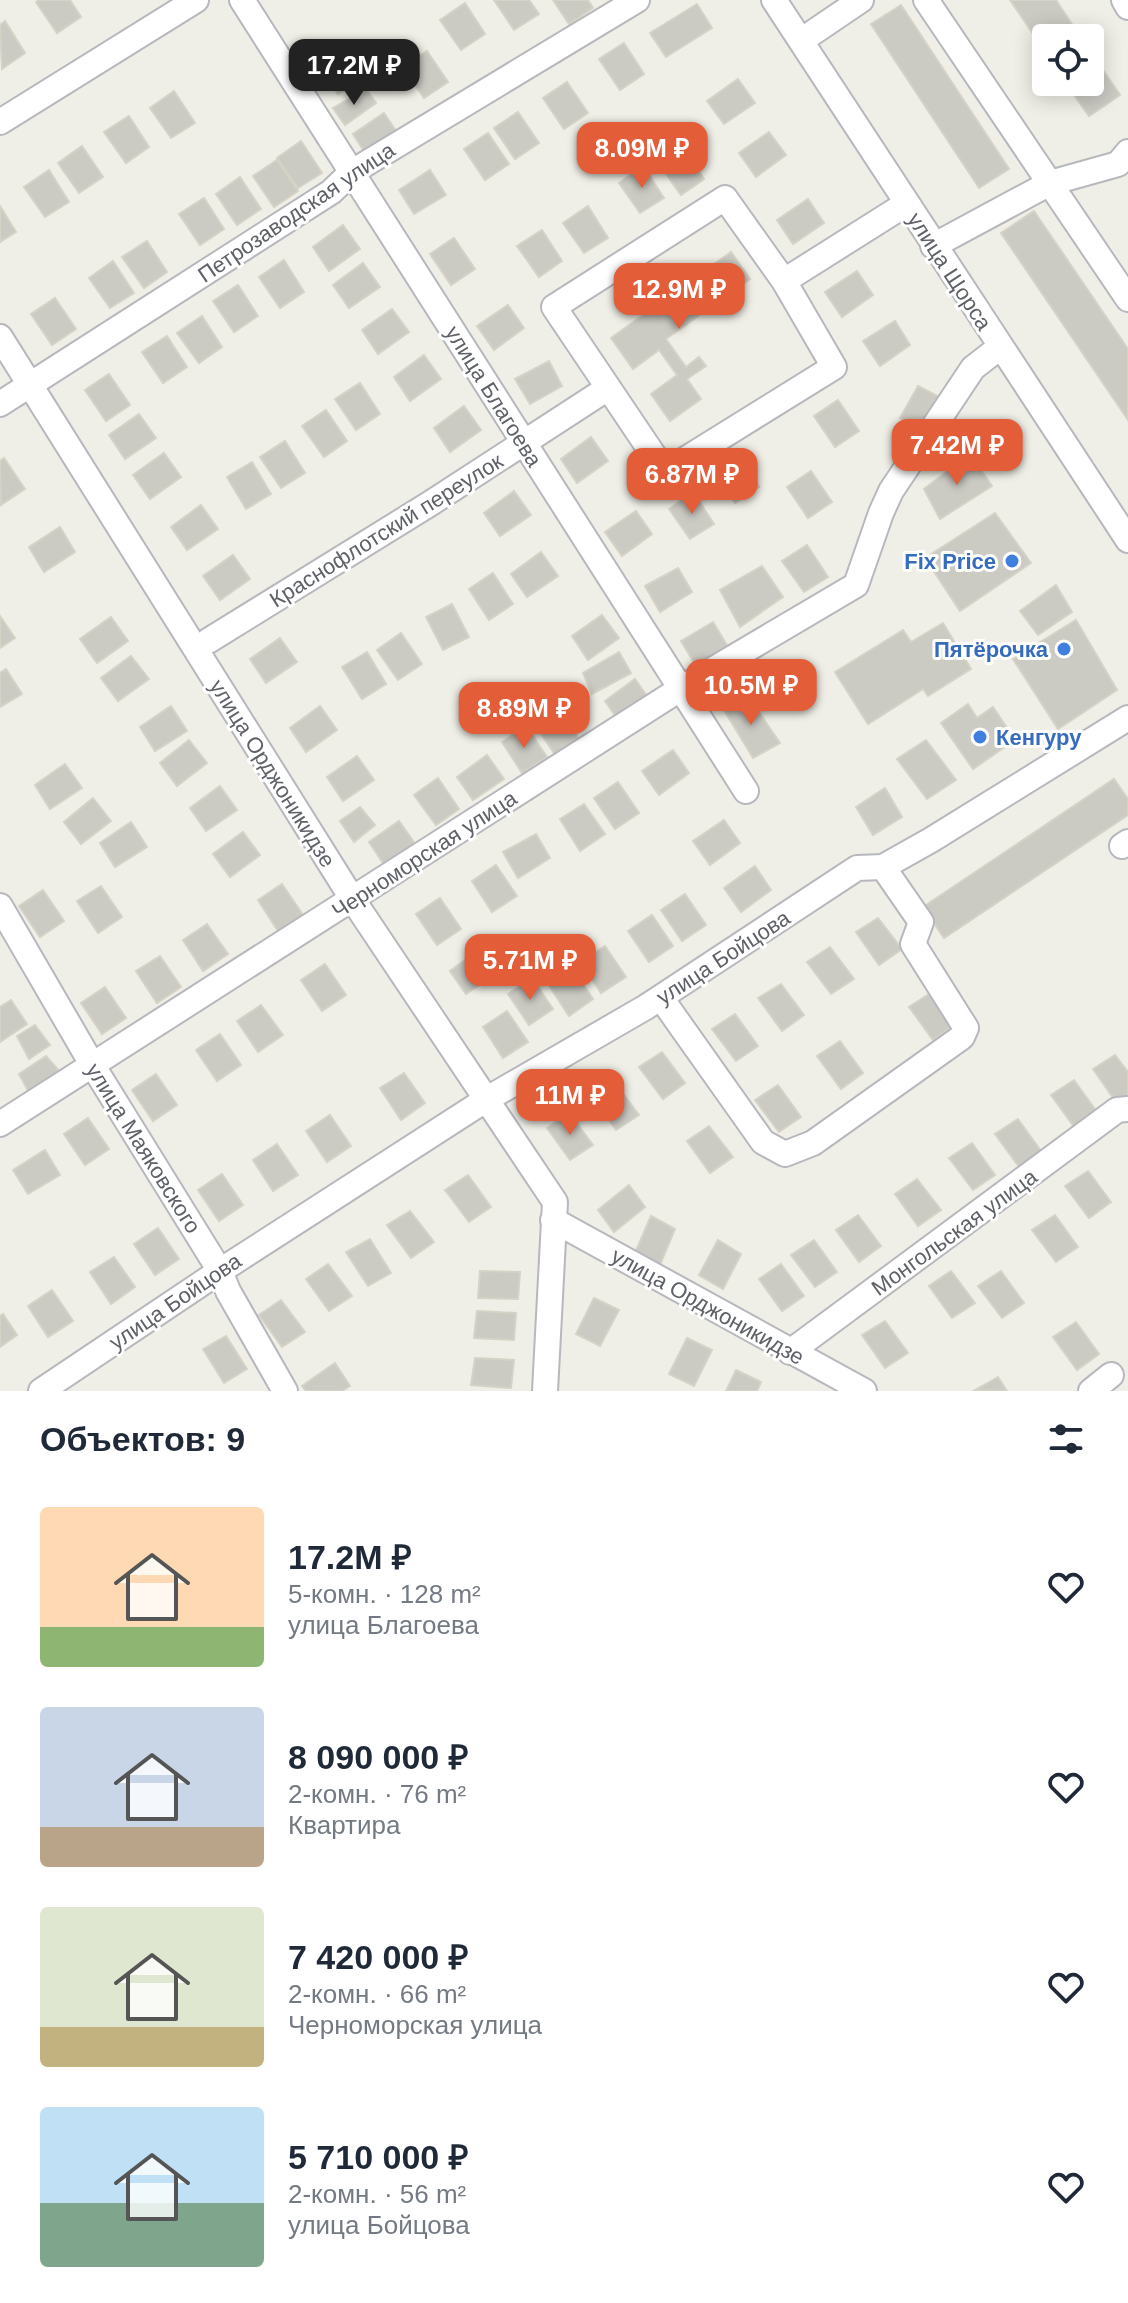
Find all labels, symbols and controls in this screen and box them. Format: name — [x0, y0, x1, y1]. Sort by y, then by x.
map controls — [1032, 24, 1104, 96]
button: locate — [1032, 24, 1104, 96]
pin: 17.2M ₽ — [280, 39, 428, 107]
text: 17.2M ₽ — [307, 50, 401, 80]
pin: 8.09M ₽ — [568, 122, 716, 190]
text: 8.09M ₽ — [595, 133, 689, 163]
street label: Петрозаводская улица — [193, 137, 400, 288]
street label: улица Щорса — [902, 208, 997, 335]
pin: 12.9M ₽ — [605, 263, 753, 331]
text: 12.9M ₽ — [632, 274, 726, 304]
street label: улица Благоева — [440, 321, 547, 472]
pin: 7.42M ₽ — [883, 419, 1031, 487]
text: 7.42M ₽ — [910, 430, 1004, 460]
street label: Краснофлотский переулок — [265, 448, 508, 613]
pin: 6.87M ₽ — [618, 448, 766, 516]
text: 6.87M ₽ — [645, 459, 739, 489]
place label: Fix Price — [904, 549, 996, 574]
marker: Fix Price — [1003, 552, 1021, 570]
place label: Пятёрочка — [934, 637, 1049, 662]
marker: Пятёрочка — [1055, 640, 1073, 658]
pin: 10.5M ₽ — [677, 659, 825, 727]
text: 10.5M ₽ — [704, 670, 798, 700]
street label: улица Орджоникидзе — [205, 675, 341, 872]
pin: 8.89M ₽ — [450, 682, 598, 750]
text: 8.89M ₽ — [477, 693, 571, 723]
place label: Кенгуру — [996, 725, 1082, 750]
marker: Кенгуру — [971, 728, 989, 746]
street label: Черноморская улица — [327, 785, 522, 923]
street label: улица Бойцова — [652, 905, 795, 1010]
pin: 5.71M ₽ — [456, 934, 604, 1002]
text: 5.71M ₽ — [483, 945, 577, 975]
street label: улица Маяковского — [81, 1059, 206, 1238]
pin: 11M ₽ — [514, 1069, 626, 1137]
text: 11M ₽ — [534, 1080, 606, 1110]
street label: Монгольская улица — [867, 1164, 1043, 1301]
street label: улица Орджоникидзе — [607, 1243, 808, 1370]
street label: улица Бойцова — [105, 1248, 247, 1355]
icon: filters — [1044, 1417, 1088, 1461]
text: Объектов: 9 — [40, 1420, 245, 1458]
text: 17.2M ₽ — [288, 1538, 412, 1576]
icon: home — [104, 1539, 200, 1635]
icon: heart — [1044, 1565, 1088, 1609]
text: 5-комн. · 128 m² — [288, 1579, 481, 1609]
text: улица Благоева — [288, 1610, 479, 1640]
text: 8 090 000 ₽ — [288, 1738, 469, 1776]
icon: home — [104, 1739, 200, 1835]
icon: heart — [1044, 1765, 1088, 1809]
text: 2-комн. · 76 m² — [288, 1779, 466, 1809]
text: Квартира — [288, 1810, 400, 1840]
text: 7 420 000 ₽ — [288, 1938, 469, 1976]
icon: home — [104, 1939, 200, 2035]
icon: heart — [1044, 1965, 1088, 2009]
text: 2-комн. · 66 m² — [288, 1979, 466, 2009]
text: Черноморская улица — [288, 2010, 542, 2040]
text: 5 710 000 ₽ — [288, 2138, 469, 2176]
icon: home — [104, 2139, 200, 2235]
icon: heart — [1044, 2165, 1088, 2209]
text: 2-комн. · 56 m² — [288, 2179, 466, 2209]
text: улица Бойцова — [288, 2210, 470, 2240]

